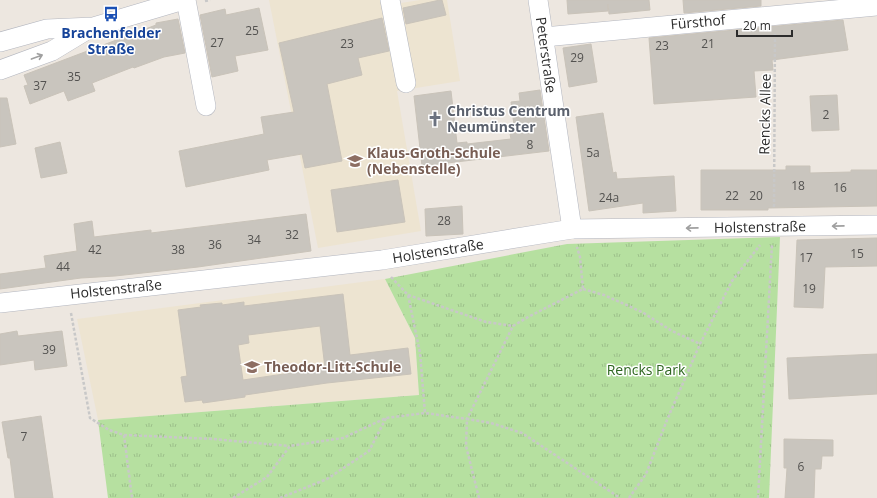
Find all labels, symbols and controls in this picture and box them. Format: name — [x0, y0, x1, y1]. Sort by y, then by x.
bus stop icon: Brachenfelder Straße — [102, 5, 120, 23]
street label: Fürsthof — [670, 10, 727, 33]
scale bar — [737, 12, 792, 38]
street label: Peterstraße — [532, 16, 561, 94]
text: 20 m — [743, 17, 771, 34]
house number: 25 — [245, 22, 259, 39]
place label: Brachenfelder Straße — [61, 23, 161, 58]
house number: 27 — [210, 34, 224, 51]
house number: 23 — [340, 35, 354, 52]
house number: 21 — [701, 35, 715, 52]
house number: 23 — [655, 37, 669, 54]
house number: 29 — [570, 49, 584, 66]
one-way arrow — [30, 52, 42, 60]
house number: 35 — [67, 68, 81, 85]
street label: Rencks Allee — [754, 73, 775, 155]
house number: 37 — [33, 77, 47, 94]
place label: Christus Centrum Neumünster — [447, 101, 570, 136]
house number: 2 — [823, 106, 830, 123]
church icon: Christus Centrum Neumünster — [426, 110, 444, 128]
house number: 8 — [527, 136, 534, 153]
place label: Klaus-Groth-Schule (Nebenstelle) — [367, 143, 501, 178]
house number: 5a — [586, 144, 600, 161]
school or university icon: Klaus-Groth-Schule (Nebenstelle) — [346, 152, 364, 170]
house number: 18 — [791, 177, 805, 194]
house number: 16 — [833, 179, 847, 196]
house number: 22 — [725, 187, 739, 204]
house number: 20 — [749, 187, 763, 204]
house number: 24a — [599, 189, 619, 206]
house number: 28 — [437, 212, 451, 229]
street label: Holstenstraße — [714, 216, 806, 237]
one-way arrow — [832, 222, 845, 230]
one-way arrow — [686, 224, 699, 232]
house number: 32 — [285, 226, 299, 243]
house number: 34 — [247, 231, 261, 248]
street label: Holstenstraße — [391, 234, 485, 267]
house number: 36 — [208, 236, 222, 253]
house number: 42 — [88, 241, 102, 258]
house number: 38 — [171, 241, 185, 258]
house number: 15 — [850, 245, 864, 262]
house number: 17 — [799, 249, 813, 266]
house number: 44 — [56, 258, 70, 275]
street label: Holstenstraße — [69, 274, 163, 303]
house number: 19 — [802, 280, 816, 297]
house number: 39 — [42, 341, 56, 358]
place label: Theodor-Litt-Schule — [264, 357, 401, 376]
school or university icon: Theodor-Litt-Schule — [243, 358, 261, 376]
park label: Rencks Park — [607, 360, 686, 379]
house number: 7 — [21, 428, 28, 445]
house number: 6 — [798, 458, 805, 475]

